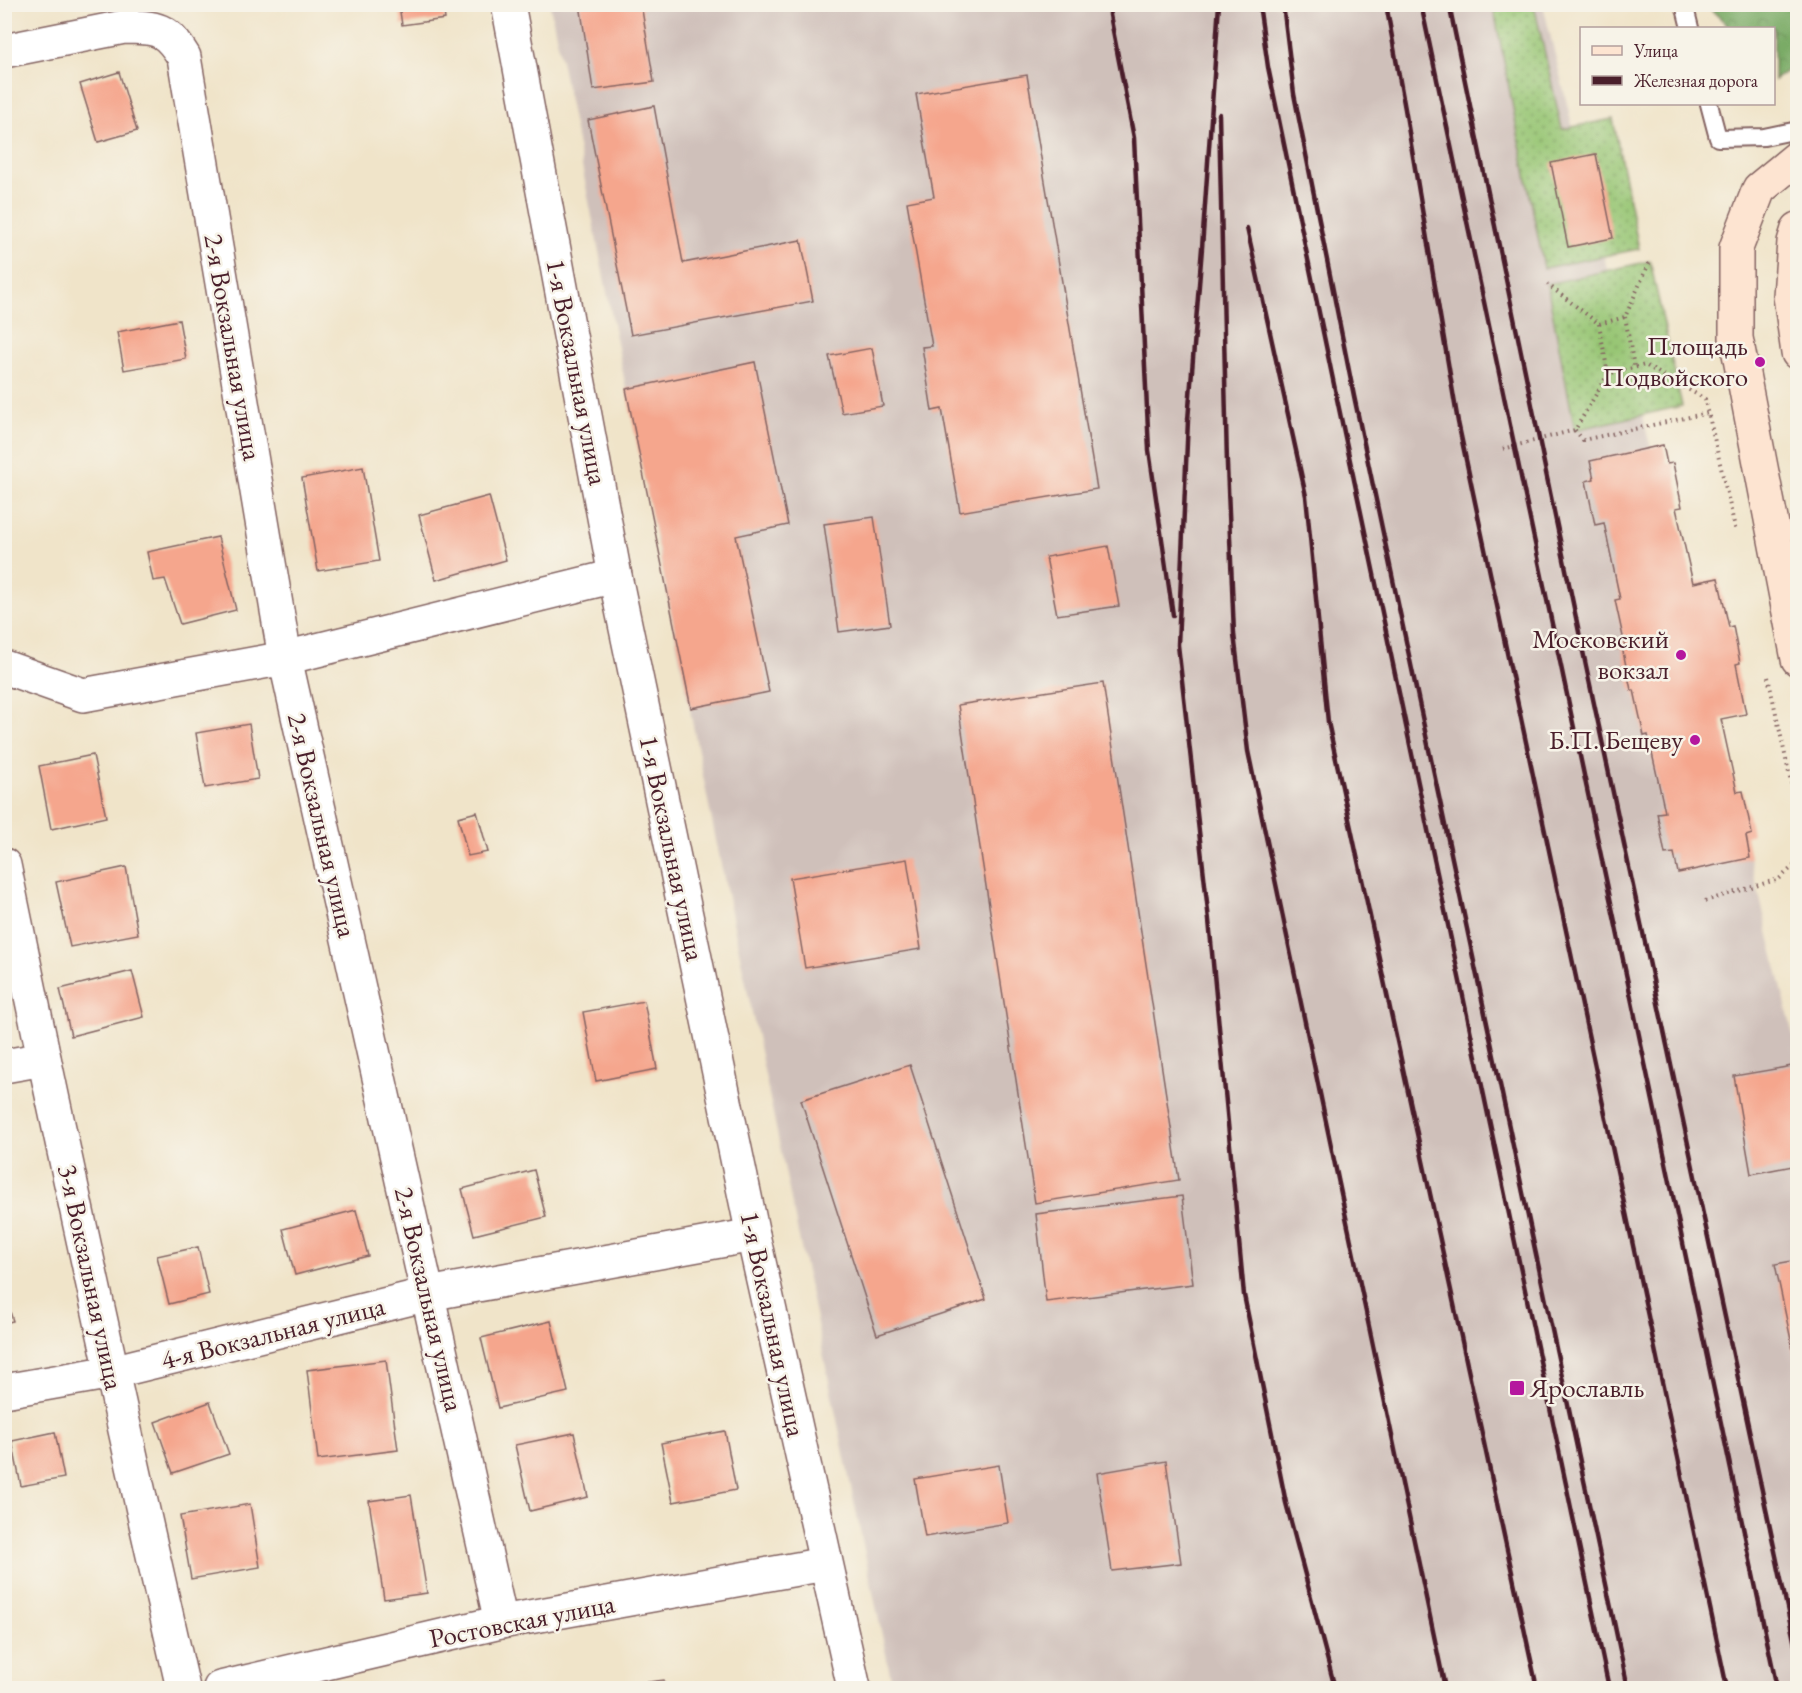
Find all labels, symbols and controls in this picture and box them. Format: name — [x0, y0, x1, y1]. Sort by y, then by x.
legend — [1580, 27, 1775, 105]
text: Улица — [1633, 39, 1679, 62]
text: Железная дорога — [1633, 69, 1759, 92]
street label: 2-я Вокзальная улица — [196, 231, 271, 463]
street label: 1-я Вокзальная улица — [538, 256, 617, 488]
place label: Площадь Подвойского — [1602, 328, 1748, 394]
marker: Площадь Подвойского — [1753, 355, 1767, 369]
place label: Московский вокзал — [1532, 621, 1669, 687]
marker: Московский вокзал — [1674, 648, 1688, 662]
street label: 2-я Вокзальная улица — [280, 709, 365, 941]
place label: Б.П. Бещеву — [1549, 722, 1683, 757]
street label: 1-я Вокзальная улица — [632, 732, 714, 964]
marker: Б.П. Бещеву — [1688, 733, 1702, 747]
street label: 3-я Вокзальная улица — [51, 1161, 133, 1393]
street label: 2-я Вокзальная улица — [387, 1183, 472, 1415]
street label: 1-я Вокзальная улица — [733, 1208, 815, 1440]
street label: 4-я Вокзальная улица — [157, 1288, 389, 1377]
place label: Ярославль — [1529, 1370, 1645, 1405]
marker: Ярославль — [1508, 1379, 1526, 1397]
street label: Ростовская улица — [426, 1585, 618, 1656]

